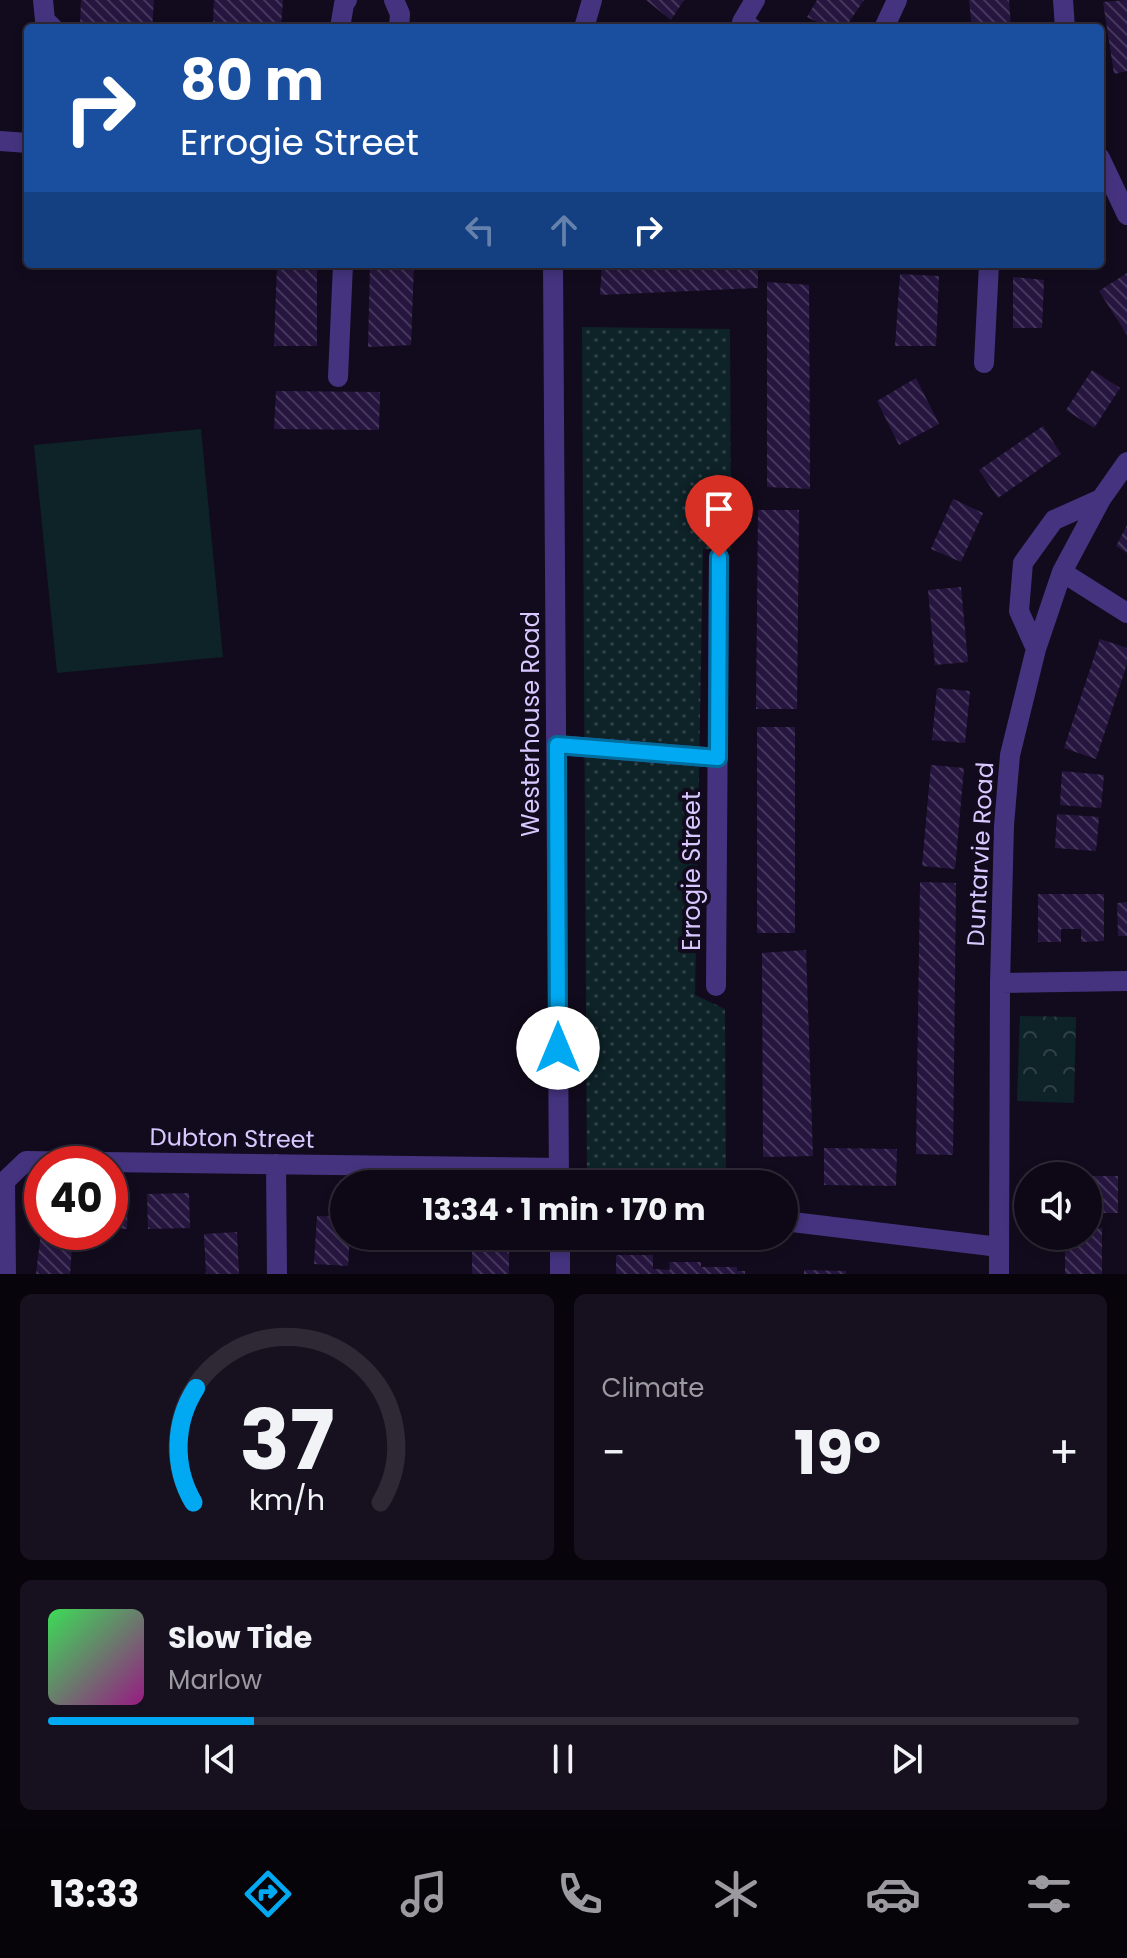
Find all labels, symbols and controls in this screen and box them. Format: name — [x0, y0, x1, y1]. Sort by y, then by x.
text: 80 m — [180, 41, 324, 120]
icon: right — [48, 56, 152, 160]
text: Errogie Street — [180, 117, 419, 168]
icon: left — [458, 208, 502, 252]
icon: ahead — [542, 208, 586, 252]
icon: right — [626, 208, 670, 252]
pin — [685, 475, 753, 557]
icon: arrive — [697, 487, 741, 531]
street label: Westerhouse Road — [514, 611, 547, 837]
street label: Duntarvie Road — [959, 761, 1001, 947]
street label: Errogie Street — [675, 791, 708, 951]
position arrow — [516, 1006, 600, 1090]
street label: Dubton Street — [149, 1120, 315, 1156]
speed limit sign: 40 — [24, 1146, 128, 1250]
map controls — [1014, 1162, 1102, 1250]
button: sound — [1014, 1162, 1102, 1250]
text: 13:34 · 1 min · 170 m — [422, 1188, 706, 1231]
text: Climate — [602, 1370, 704, 1406]
text: 37 — [239, 1382, 334, 1498]
text: 19° — [794, 1411, 881, 1495]
text: − — [602, 1422, 626, 1483]
text: + — [1049, 1422, 1079, 1483]
text: km/h — [249, 1480, 325, 1520]
text: Slow Tide — [168, 1616, 312, 1659]
text: Marlow — [168, 1662, 262, 1698]
icon: previous — [198, 1737, 242, 1781]
icon: pause — [541, 1737, 585, 1781]
icon: next — [885, 1737, 929, 1781]
icon: directions — [240, 1866, 296, 1922]
icon: music — [396, 1866, 452, 1922]
icon: phone — [552, 1866, 608, 1922]
icon: climate — [708, 1866, 764, 1922]
icon: car — [865, 1866, 921, 1922]
icon: filters — [1021, 1866, 1077, 1922]
text: 13:33 — [50, 1869, 139, 1920]

